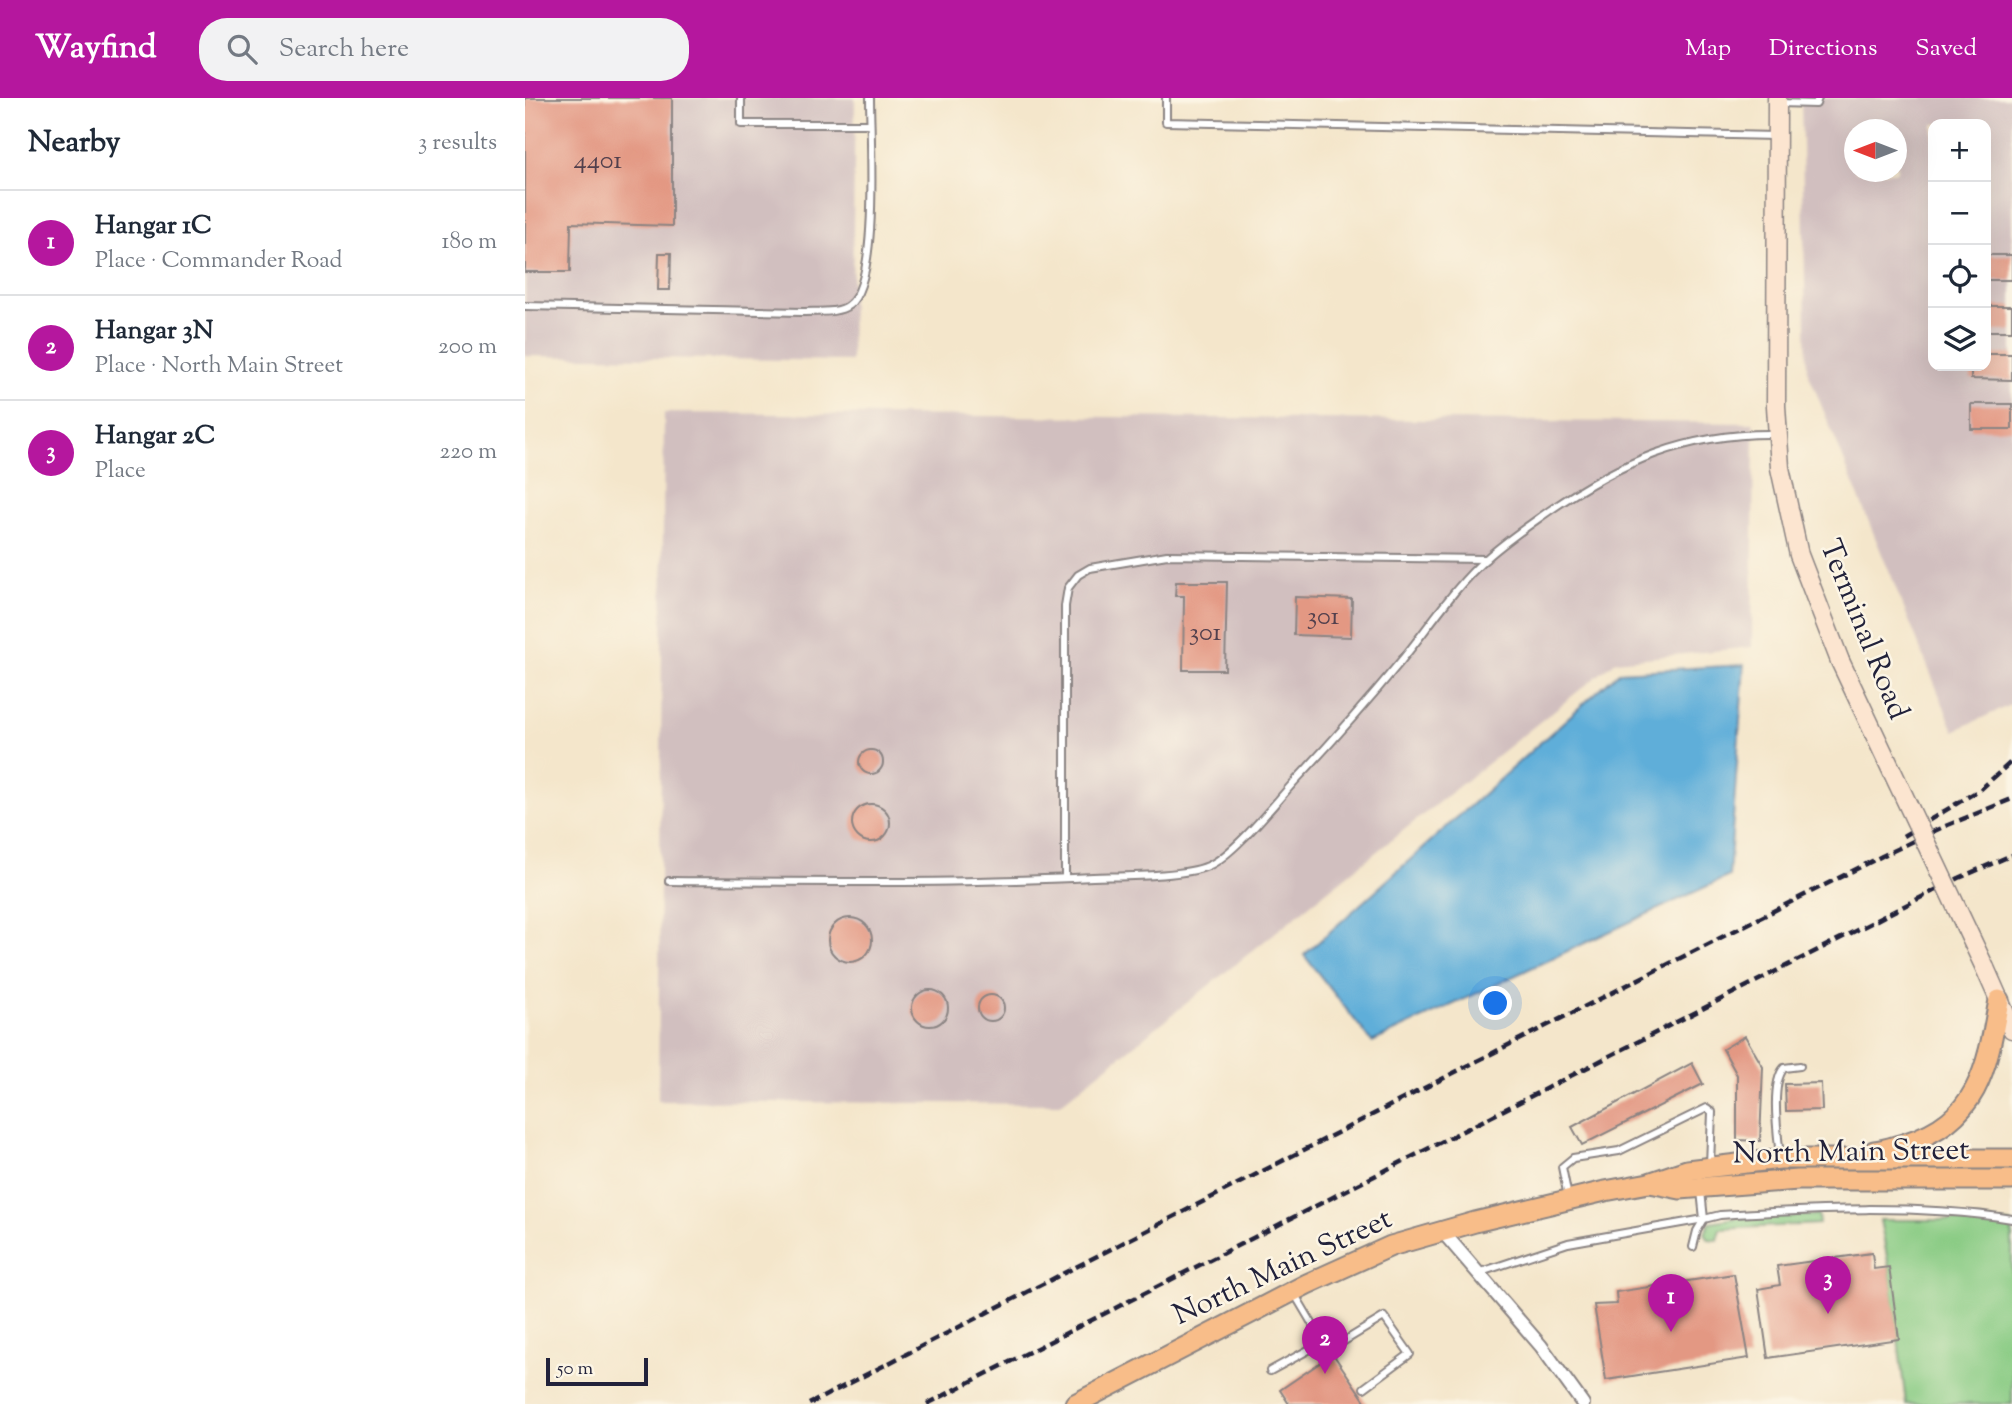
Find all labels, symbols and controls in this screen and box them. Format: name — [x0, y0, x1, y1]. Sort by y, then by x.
search box — [199, 18, 689, 81]
text: Wayfind — [35, 25, 157, 73]
icon: search — [223, 30, 261, 68]
text: Search here — [279, 31, 409, 68]
text: Map — [1685, 32, 1731, 66]
text: Directions — [1769, 32, 1877, 66]
text: Saved — [1915, 32, 1977, 66]
north arrow — [1844, 119, 1907, 182]
map controls — [1928, 119, 1991, 371]
button: + — [1928, 119, 1991, 182]
text: Nearby — [28, 122, 120, 165]
text: 3 results — [418, 127, 497, 160]
house number: 4401 — [574, 143, 622, 180]
button: − — [1928, 182, 1991, 245]
text: Hangar 1C — [95, 208, 212, 245]
text: 1 — [47, 226, 55, 259]
text: 180 m — [442, 226, 497, 259]
text: Place · Commander Road — [95, 245, 343, 278]
button: locate — [1928, 245, 1991, 308]
button: layers — [1928, 308, 1991, 371]
text: Hangar 3N — [95, 313, 214, 350]
text: 2 — [46, 331, 56, 364]
text: 200 m — [438, 331, 497, 364]
text: Place · North Main Street — [95, 350, 343, 383]
text: Hangar 2C — [95, 418, 215, 455]
text: 3 — [46, 436, 56, 469]
text: 220 m — [439, 436, 497, 469]
text: Place — [95, 455, 146, 488]
street label: Terminal Road — [1807, 534, 1919, 727]
house number: 301 — [1307, 599, 1339, 636]
house number: 301 — [1189, 615, 1221, 652]
your location — [1478, 986, 1512, 1020]
street label: North Main Street — [1732, 1129, 1970, 1177]
street label: North Main Street — [1167, 1198, 1399, 1338]
pin: 3 — [1805, 1256, 1851, 1314]
pin: 1 — [1648, 1274, 1694, 1332]
pin: 2 — [1302, 1316, 1348, 1374]
scale bar — [546, 1355, 647, 1387]
text: 50 m — [557, 1356, 593, 1383]

